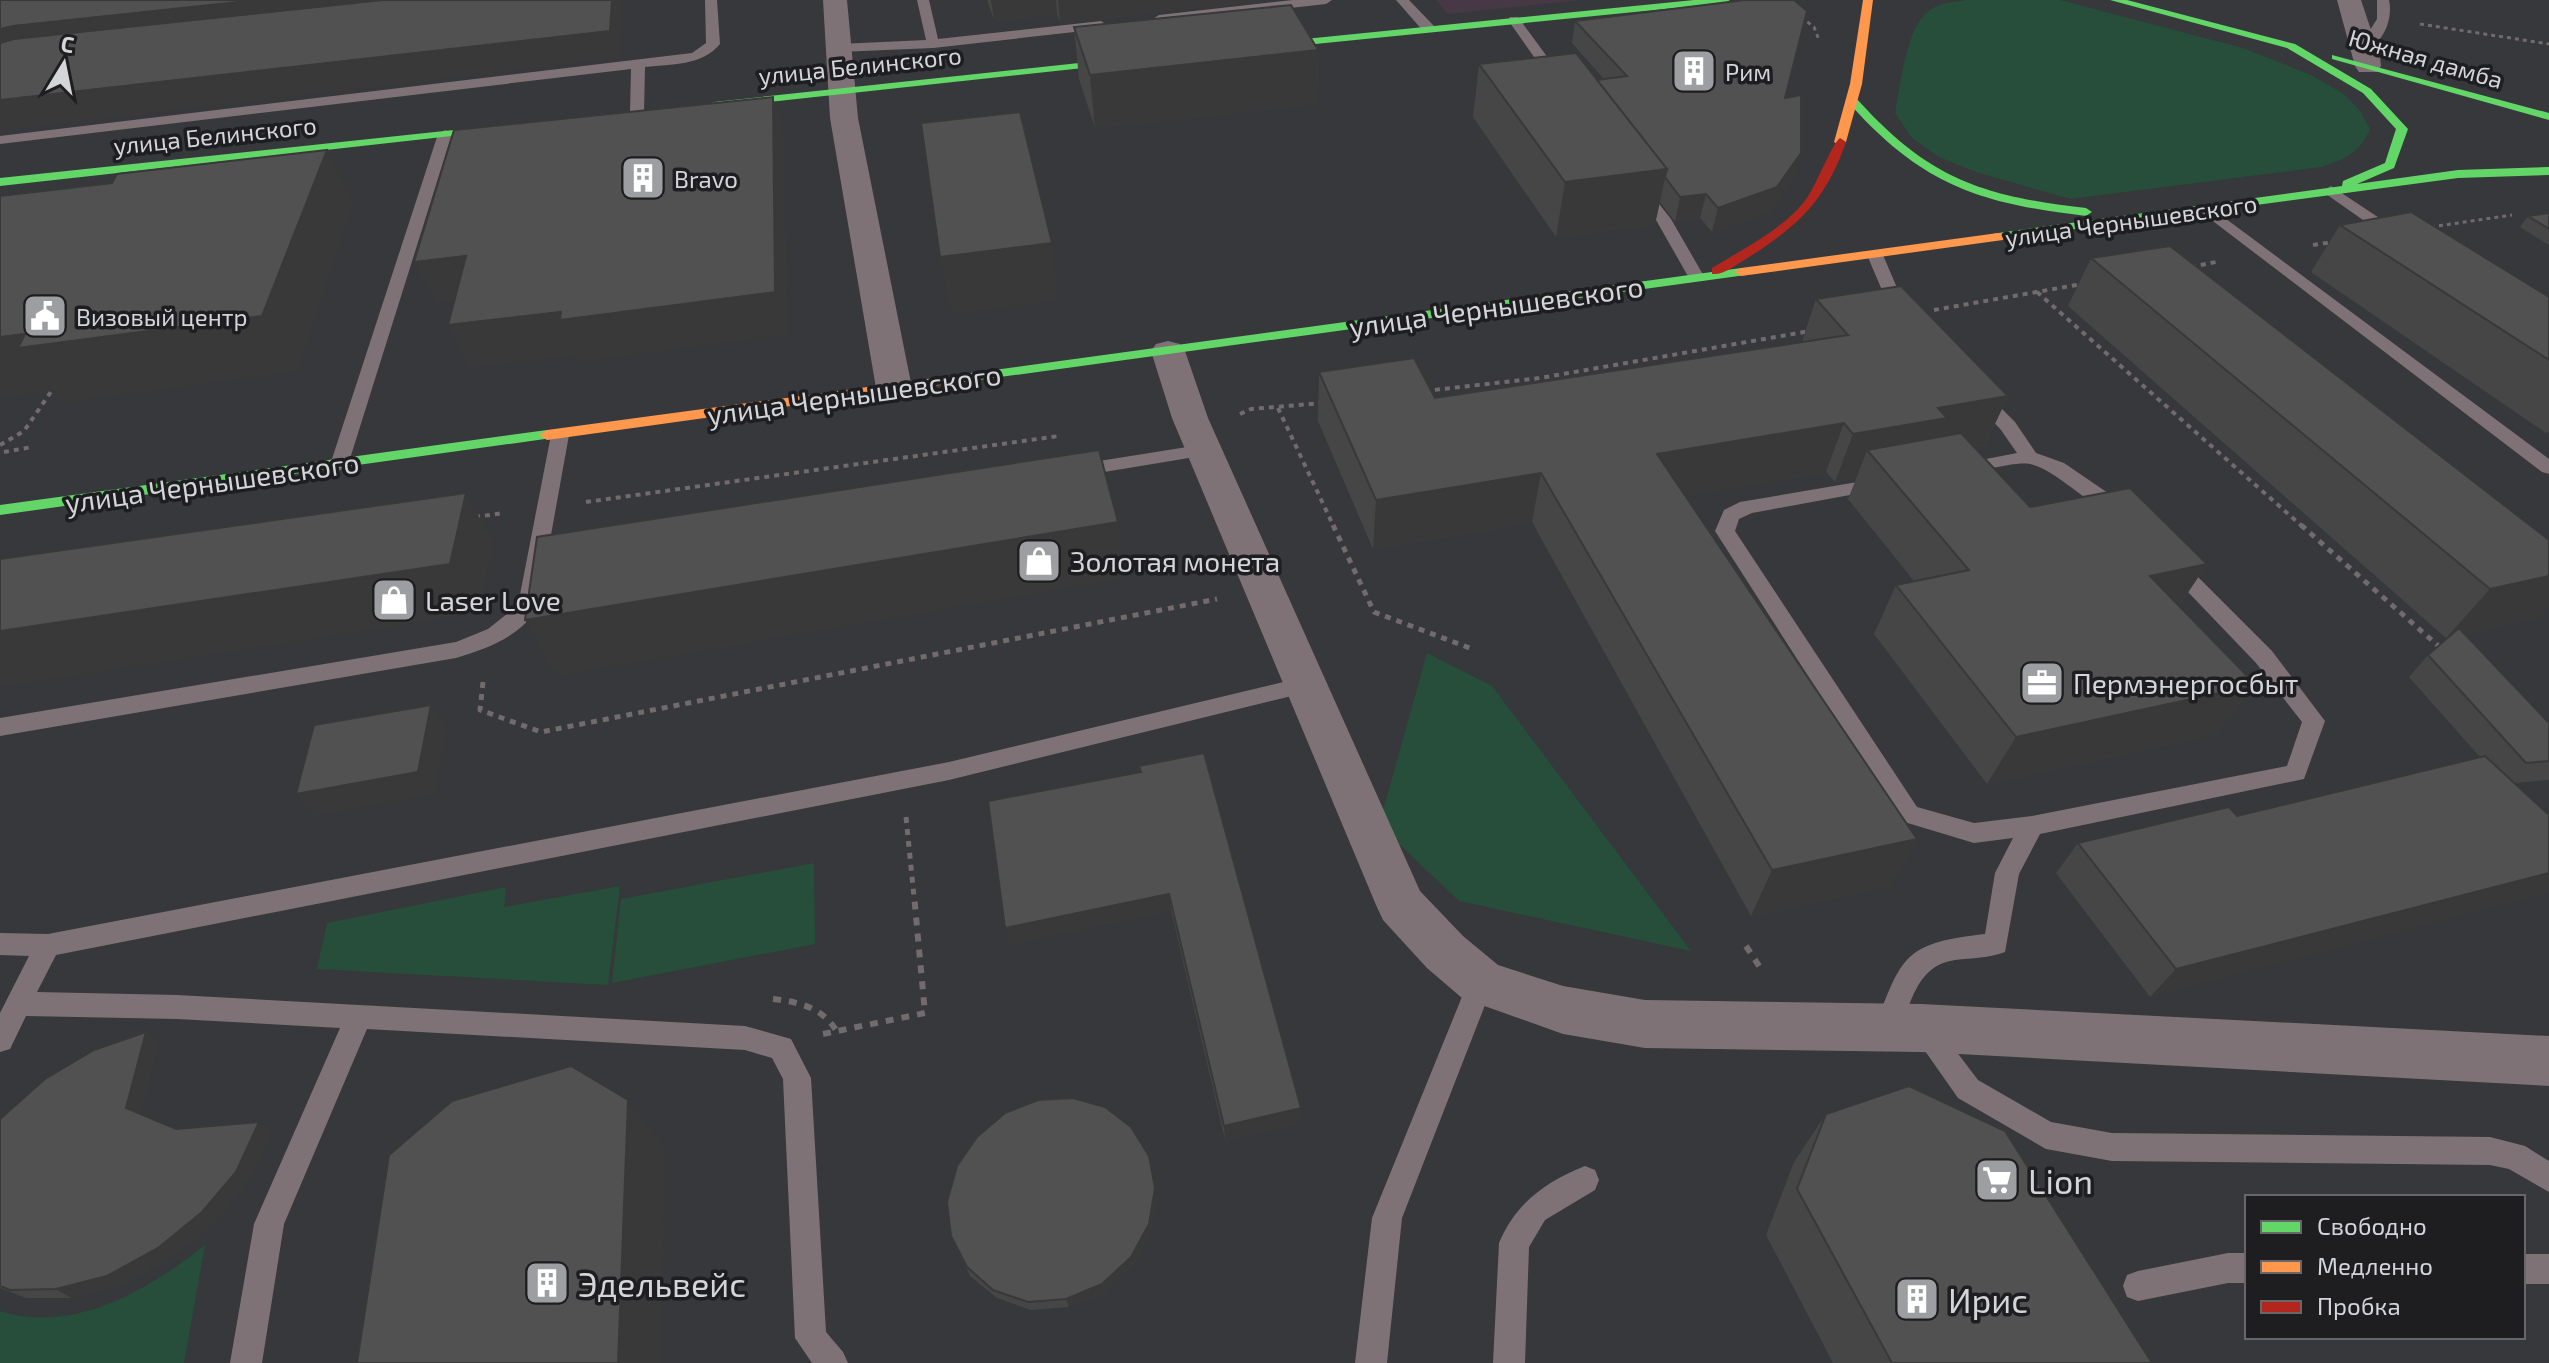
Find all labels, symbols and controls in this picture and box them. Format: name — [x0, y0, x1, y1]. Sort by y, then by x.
street label: Южная дамба — [2346, 22, 2506, 94]
north arrow — [24, 24, 104, 104]
text: С — [59, 29, 76, 57]
street label: улица Белинского — [757, 40, 963, 91]
building icon: Рим — [1670, 47, 1718, 95]
place label: Рим — [1725, 57, 1771, 86]
street label: улица Белинского — [112, 110, 318, 161]
building icon: Bravo — [619, 154, 667, 202]
place label: Bravo — [674, 164, 738, 193]
street label: улица Чернышевского — [2003, 188, 2259, 253]
street label: улица Чернышевского — [1347, 269, 1645, 343]
public building icon: Визовый центр — [21, 292, 69, 340]
place label: Визовый центр — [76, 302, 247, 331]
street label: улица Чернышевского — [705, 357, 1003, 431]
street label: улица Чернышевского — [63, 445, 361, 519]
shop icon: Золотая монета — [1015, 537, 1063, 585]
place label: Золотая монета — [1070, 544, 1280, 578]
shop icon: Laser Love — [370, 576, 418, 624]
place label: Laser Love — [425, 583, 561, 617]
office icon: Пермэнергосбыт — [2018, 659, 2066, 707]
place label: Пермэнергосбыт — [2073, 666, 2298, 700]
supermarket icon: Lion — [1973, 1156, 2021, 1204]
place label: Lion — [2028, 1160, 2093, 1201]
legend — [2245, 1195, 2525, 1339]
text: Свободно — [2317, 1211, 2427, 1240]
text: Медленно — [2317, 1251, 2433, 1280]
building icon: Эдельвейс — [523, 1259, 571, 1307]
place label: Эдельвейс — [578, 1263, 746, 1304]
building icon: Ирис — [1893, 1275, 1941, 1323]
place label: Ирис — [1948, 1279, 2028, 1320]
text: Пробка — [2317, 1291, 2401, 1320]

